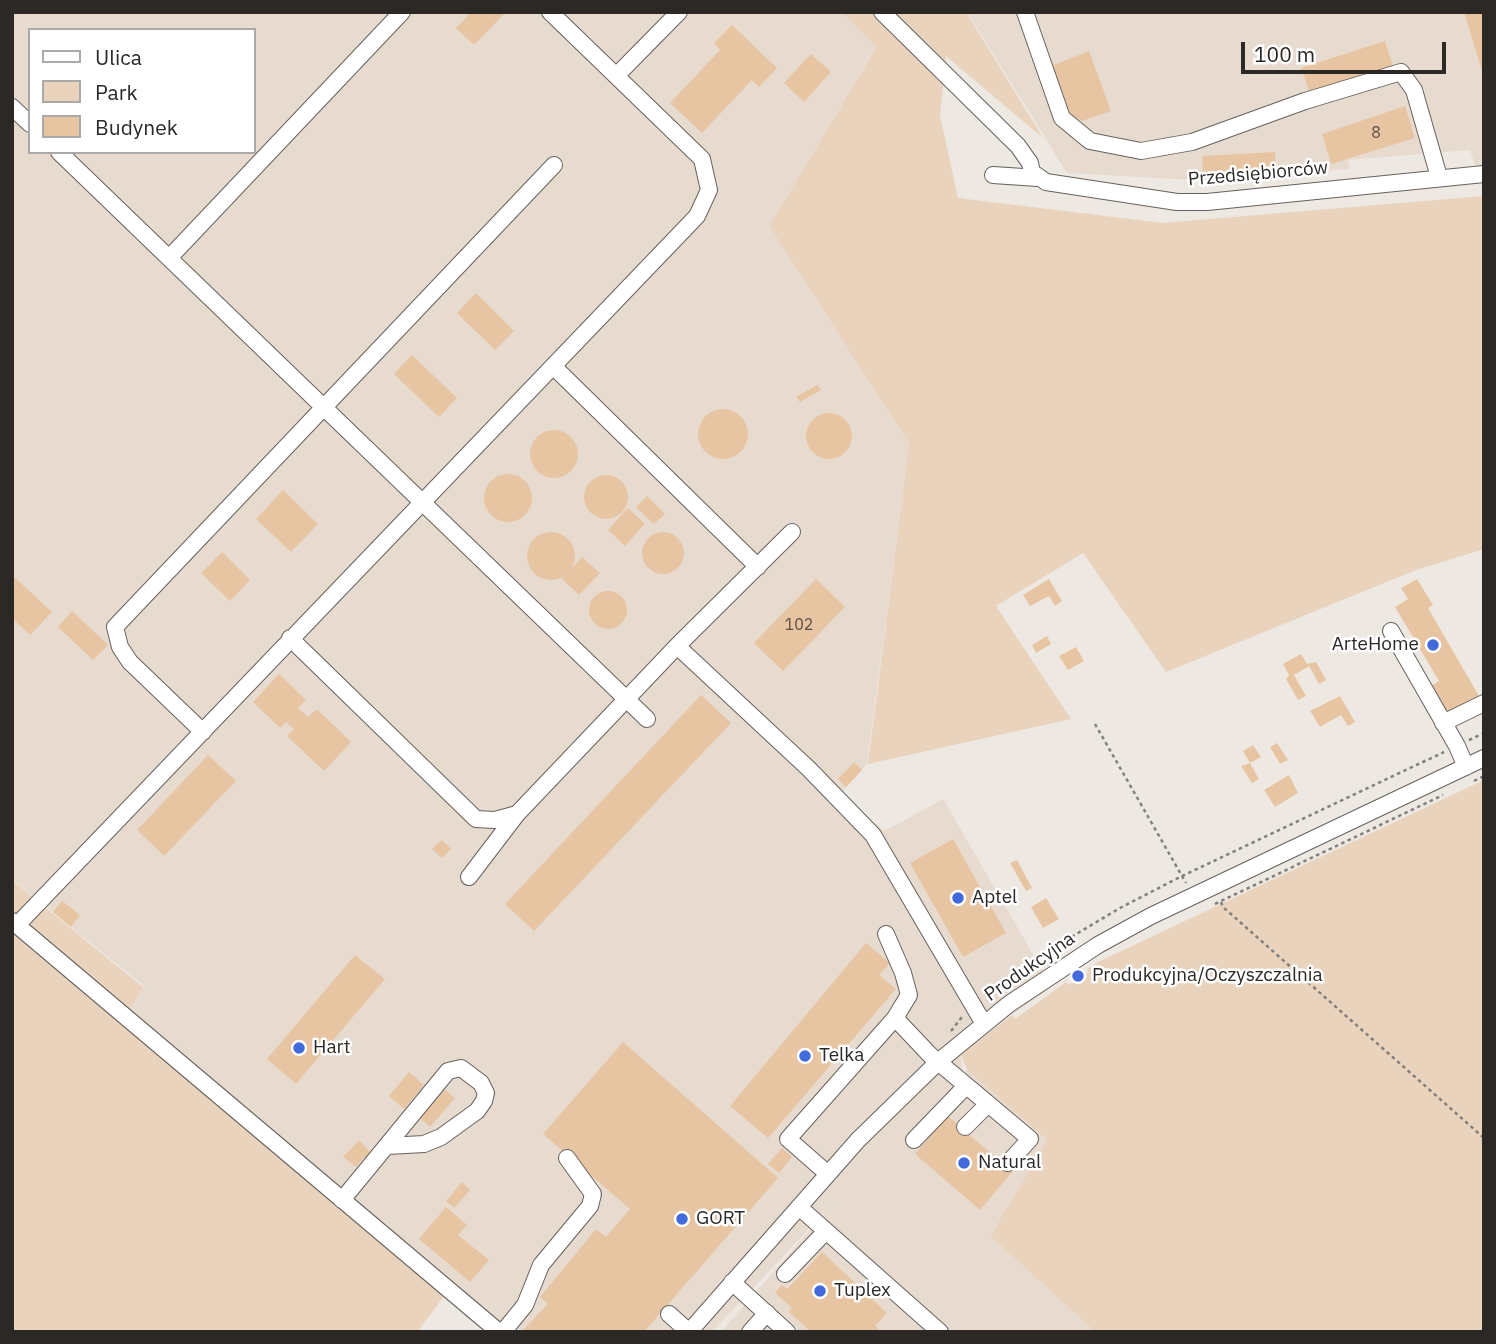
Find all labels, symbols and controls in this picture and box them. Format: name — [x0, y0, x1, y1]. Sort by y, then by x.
legend — [28, 28, 256, 154]
scale bar — [1244, 28, 1449, 72]
text: 100 m — [1254, 40, 1315, 68]
text: Ulica — [95, 43, 142, 71]
text: Park — [95, 78, 138, 106]
text: Budynek — [95, 113, 178, 141]
house number: 8 — [1371, 123, 1381, 143]
street label: Przedsiębiorców — [1187, 157, 1329, 191]
house number: 102 — [785, 615, 813, 635]
place label: ArteHome — [1332, 634, 1419, 656]
marker: ArteHome — [1425, 637, 1441, 653]
place label: Aptel — [972, 887, 1017, 909]
marker: Aptel — [950, 890, 966, 906]
street label: Produkcyjna — [980, 928, 1080, 1006]
place label: Produkcyjna/Oczyszczalnia — [1092, 965, 1323, 987]
marker: Produkcyjna/Oczyszczalnia — [1070, 968, 1086, 984]
place label: Hart — [313, 1037, 350, 1059]
marker: Hart — [291, 1040, 307, 1056]
place label: Telka — [819, 1045, 864, 1067]
marker: Telka — [797, 1048, 813, 1064]
place label: Natural — [978, 1152, 1041, 1174]
marker: Natural — [956, 1155, 972, 1171]
place label: GORT — [696, 1208, 745, 1230]
marker: GORT — [674, 1211, 690, 1227]
place label: Tuplex — [834, 1280, 891, 1302]
marker: Tuplex — [812, 1283, 828, 1299]

